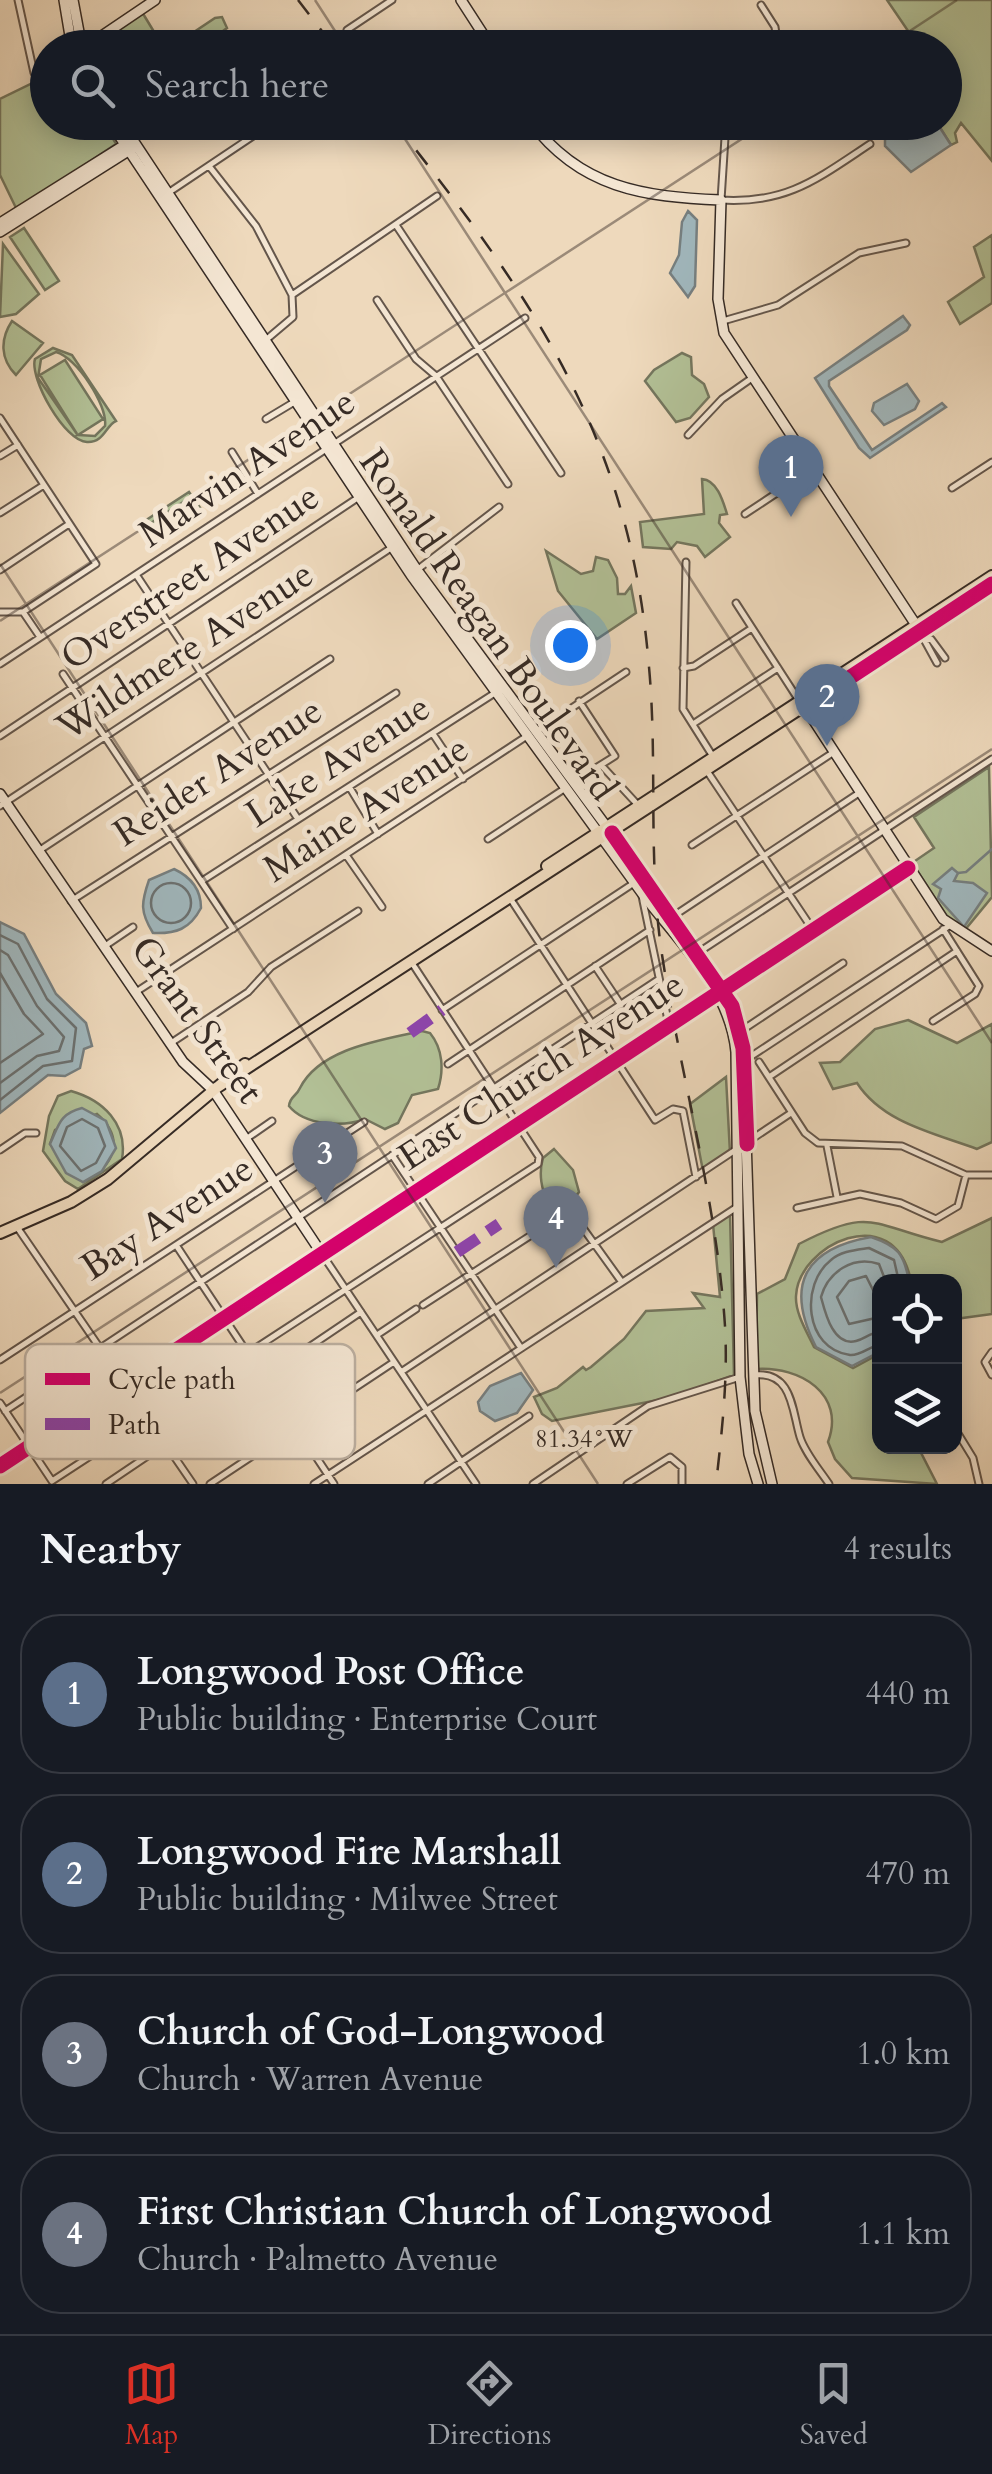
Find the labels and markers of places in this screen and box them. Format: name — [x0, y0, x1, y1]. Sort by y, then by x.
pin: 1 — [758, 434, 824, 517]
pin: 2 — [794, 664, 860, 746]
pin: 3 — [292, 1120, 358, 1203]
pin: 4 — [524, 1186, 588, 1268]

